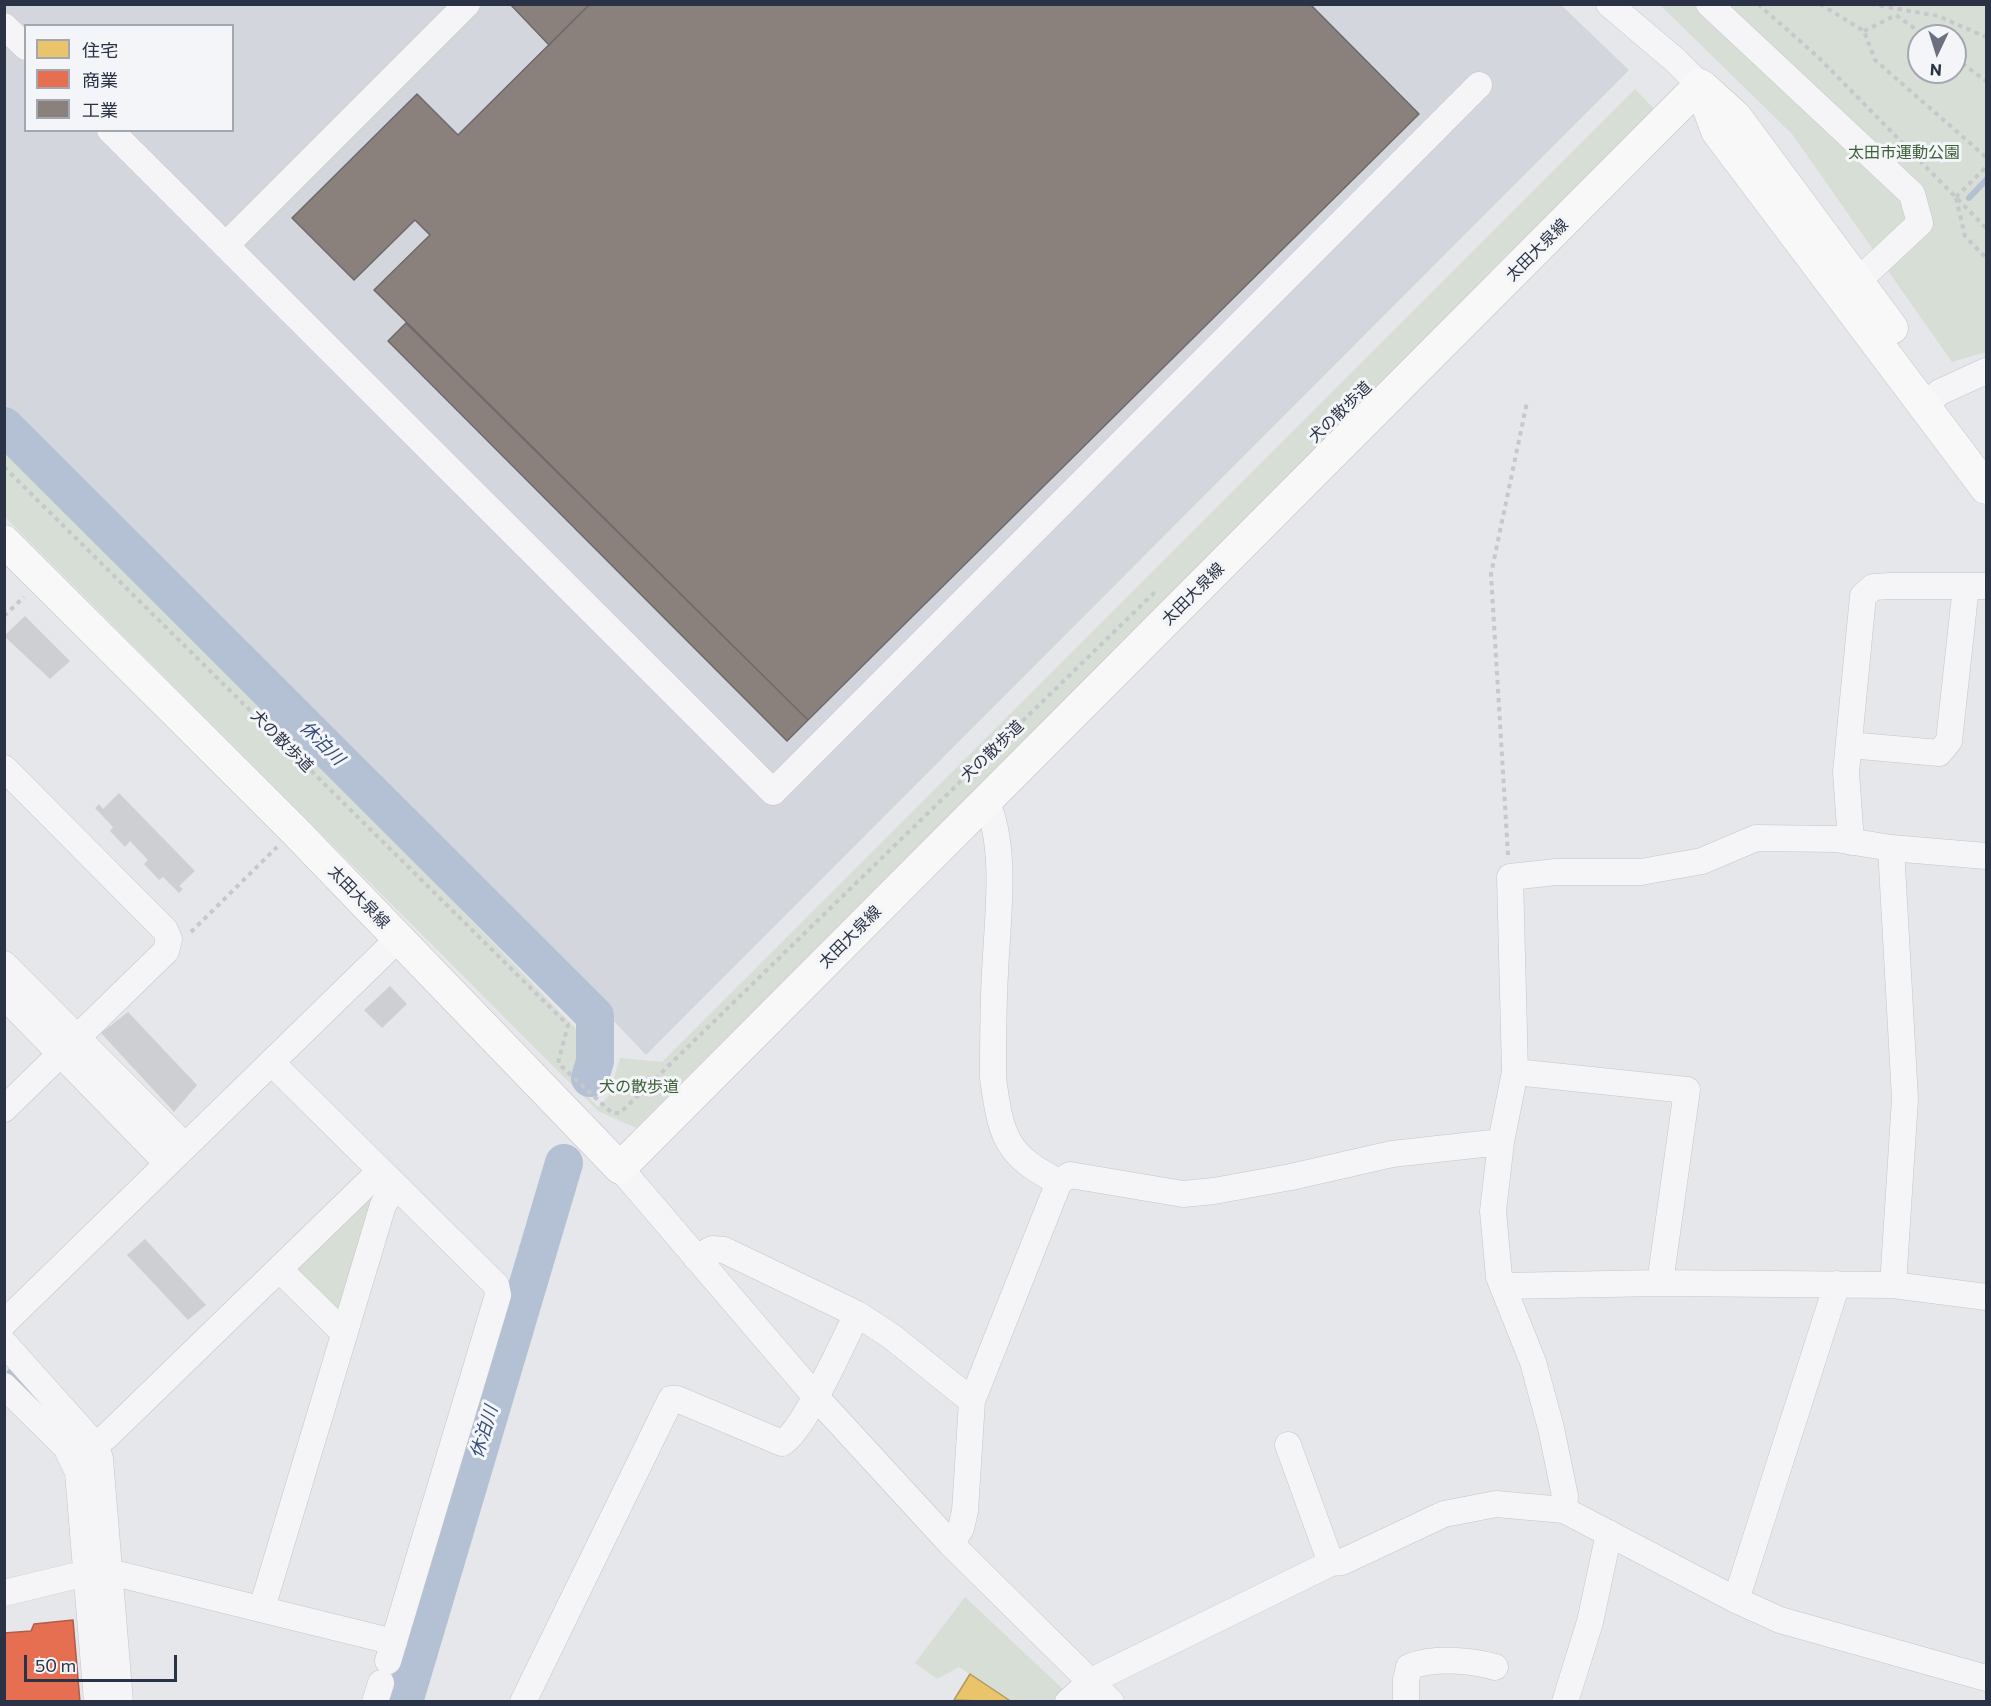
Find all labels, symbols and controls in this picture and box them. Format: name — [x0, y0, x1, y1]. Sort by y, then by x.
legend — [24, 24, 234, 132]
north arrow — [1907, 24, 1967, 84]
text: 住宅 — [82, 39, 118, 61]
text: N — [1929, 61, 1942, 80]
text: 商業 — [82, 69, 118, 91]
text: 工業 — [82, 99, 118, 121]
park label: 太田市運動公園 — [1848, 143, 1960, 163]
street label: 太田大泉線 — [1502, 215, 1572, 285]
street label: 犬の散歩道 — [1305, 377, 1375, 447]
street label: 太田大泉線 — [1158, 559, 1228, 629]
street label: 犬の散歩道 — [247, 706, 317, 776]
water label: 休泊川 — [295, 716, 349, 770]
street label: 犬の散歩道 — [957, 716, 1027, 786]
street label: 太田大泉線 — [324, 862, 394, 932]
street label: 太田大泉線 — [815, 902, 885, 972]
park label: 犬の散歩道 — [599, 1077, 679, 1097]
water label: 休泊川 — [466, 1403, 502, 1461]
scale bar — [27, 1643, 180, 1681]
text: 50 m — [35, 1654, 76, 1676]

